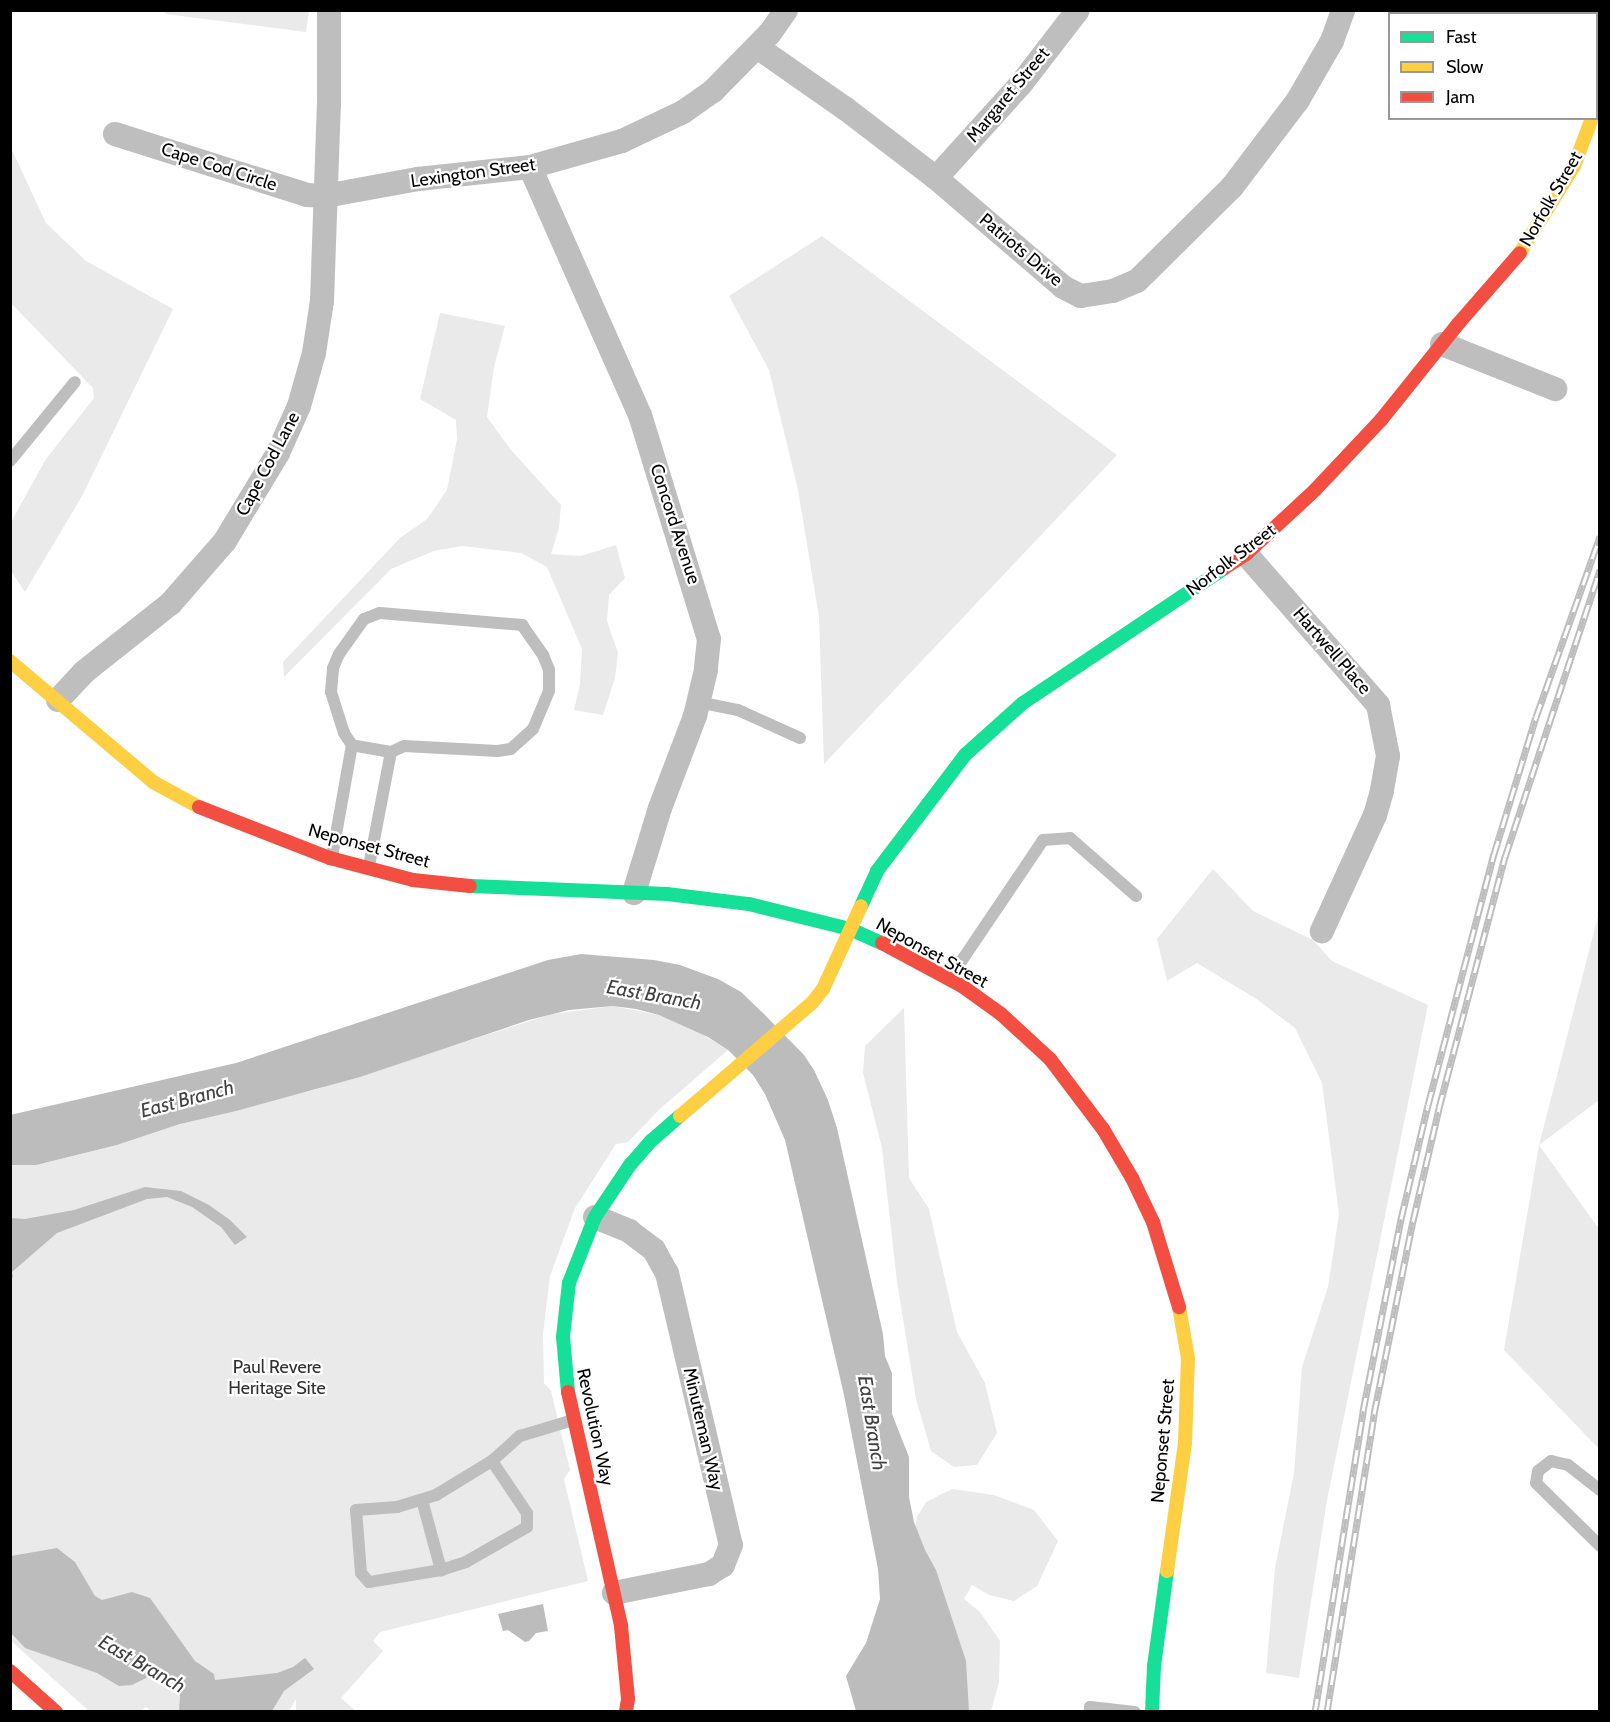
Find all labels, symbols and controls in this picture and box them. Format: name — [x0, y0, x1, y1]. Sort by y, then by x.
legend — [1388, 12, 1598, 120]
text: Fast — [1446, 26, 1477, 48]
street label: Margaret Street — [962, 43, 1054, 147]
text: Slow — [1446, 56, 1483, 78]
text: Jam — [1446, 86, 1475, 108]
street label: Cape Cod Circle — [158, 138, 280, 196]
street label: Norfolk Street — [1515, 148, 1587, 250]
street label: Lexington Street — [409, 154, 537, 192]
street label: Patriots Drive — [975, 209, 1067, 291]
street label: Cape Cod Lane — [232, 408, 304, 520]
street label: Concord Avenue — [645, 461, 705, 587]
street label: Norfolk Street — [1182, 519, 1280, 601]
street label: Hartwell Place — [1288, 603, 1376, 699]
street label: Neponset Street — [306, 819, 432, 873]
street label: Neponset Street — [872, 913, 992, 993]
water label: East Branch — [605, 975, 703, 1015]
water label: East Branch — [138, 1075, 236, 1123]
park label: Paul Revere Heritage Site — [228, 1357, 326, 1400]
street label: Revolution Way — [572, 1366, 618, 1488]
street label: Minuteman Way — [678, 1366, 728, 1492]
water label: East Branch — [853, 1374, 891, 1472]
street label: Neponset Street — [1147, 1378, 1179, 1504]
water label: East Branch — [95, 1630, 189, 1698]

